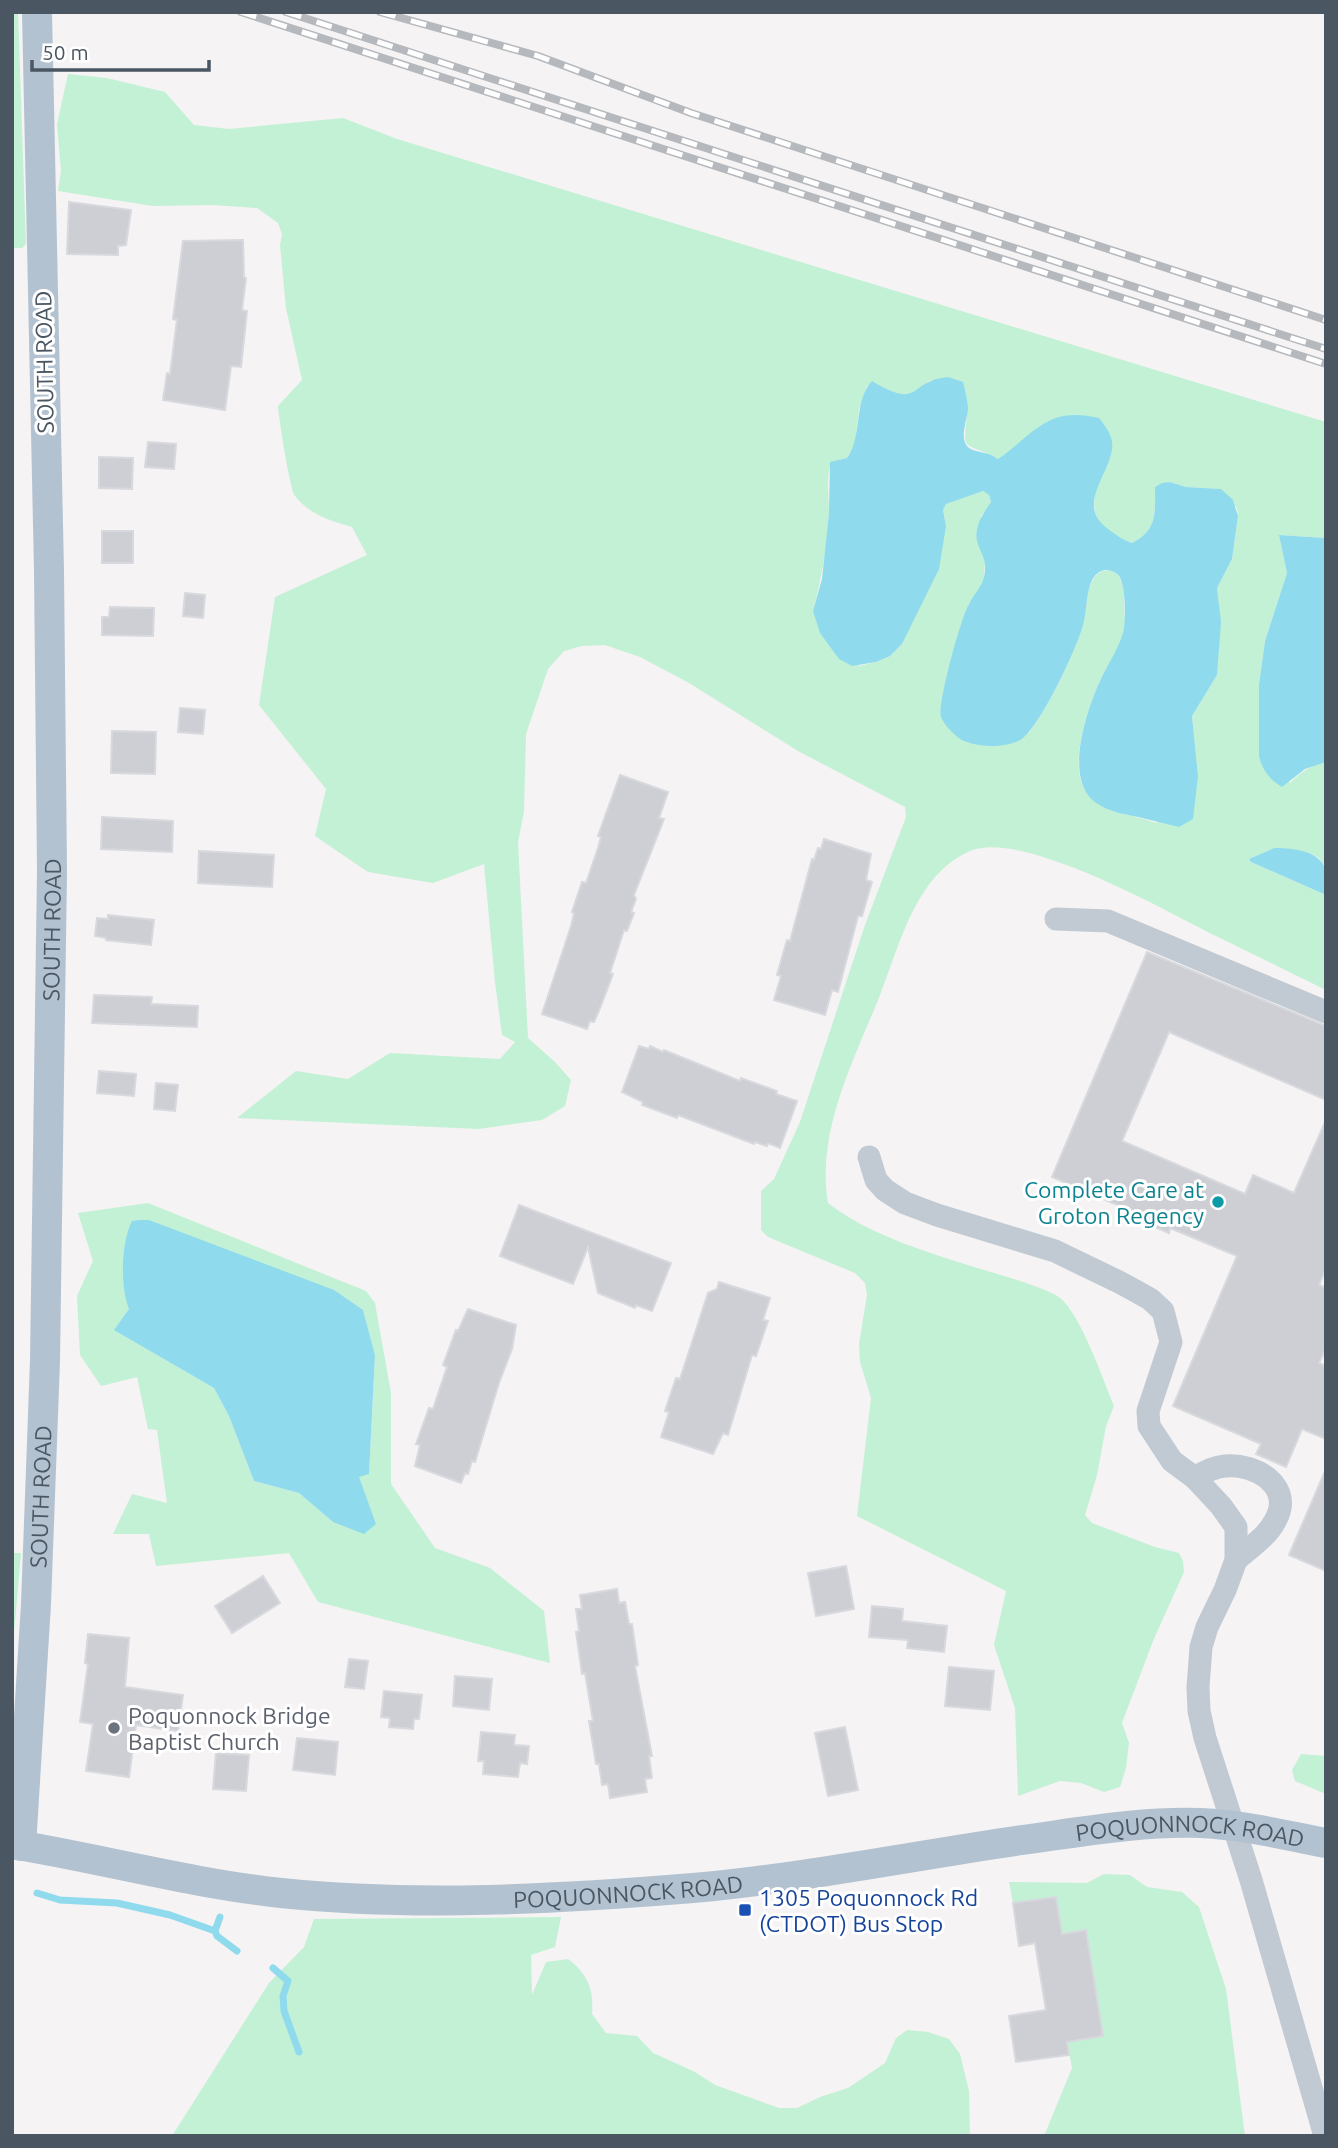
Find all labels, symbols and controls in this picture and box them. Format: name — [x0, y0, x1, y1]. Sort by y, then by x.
scale bar — [32, 28, 208, 72]
text: 50 m — [42, 40, 89, 64]
street label: SOUTH ROAD — [30, 290, 58, 434]
street label: SOUTH ROAD — [38, 858, 65, 1001]
place label: Complete Care at Groton Regency — [1024, 1177, 1204, 1228]
marker: Complete Care at Groton Regency — [1210, 1194, 1226, 1210]
street label: SOUTH ROAD — [25, 1425, 55, 1568]
place label: Poquonnock Bridge Baptist Church — [128, 1703, 331, 1754]
marker: Poquonnock Bridge Baptist Church — [106, 1720, 122, 1736]
street label: POQUONNOCK ROAD — [1074, 1810, 1307, 1851]
street label: POQUONNOCK ROAD — [513, 1870, 744, 1912]
place label: 1305 Poquonnock Rd (CTDOT) Bus Stop — [759, 1885, 978, 1937]
marker: 1305 Poquonnock Rd (CTDOT) Bus Stop — [737, 1902, 753, 1918]

